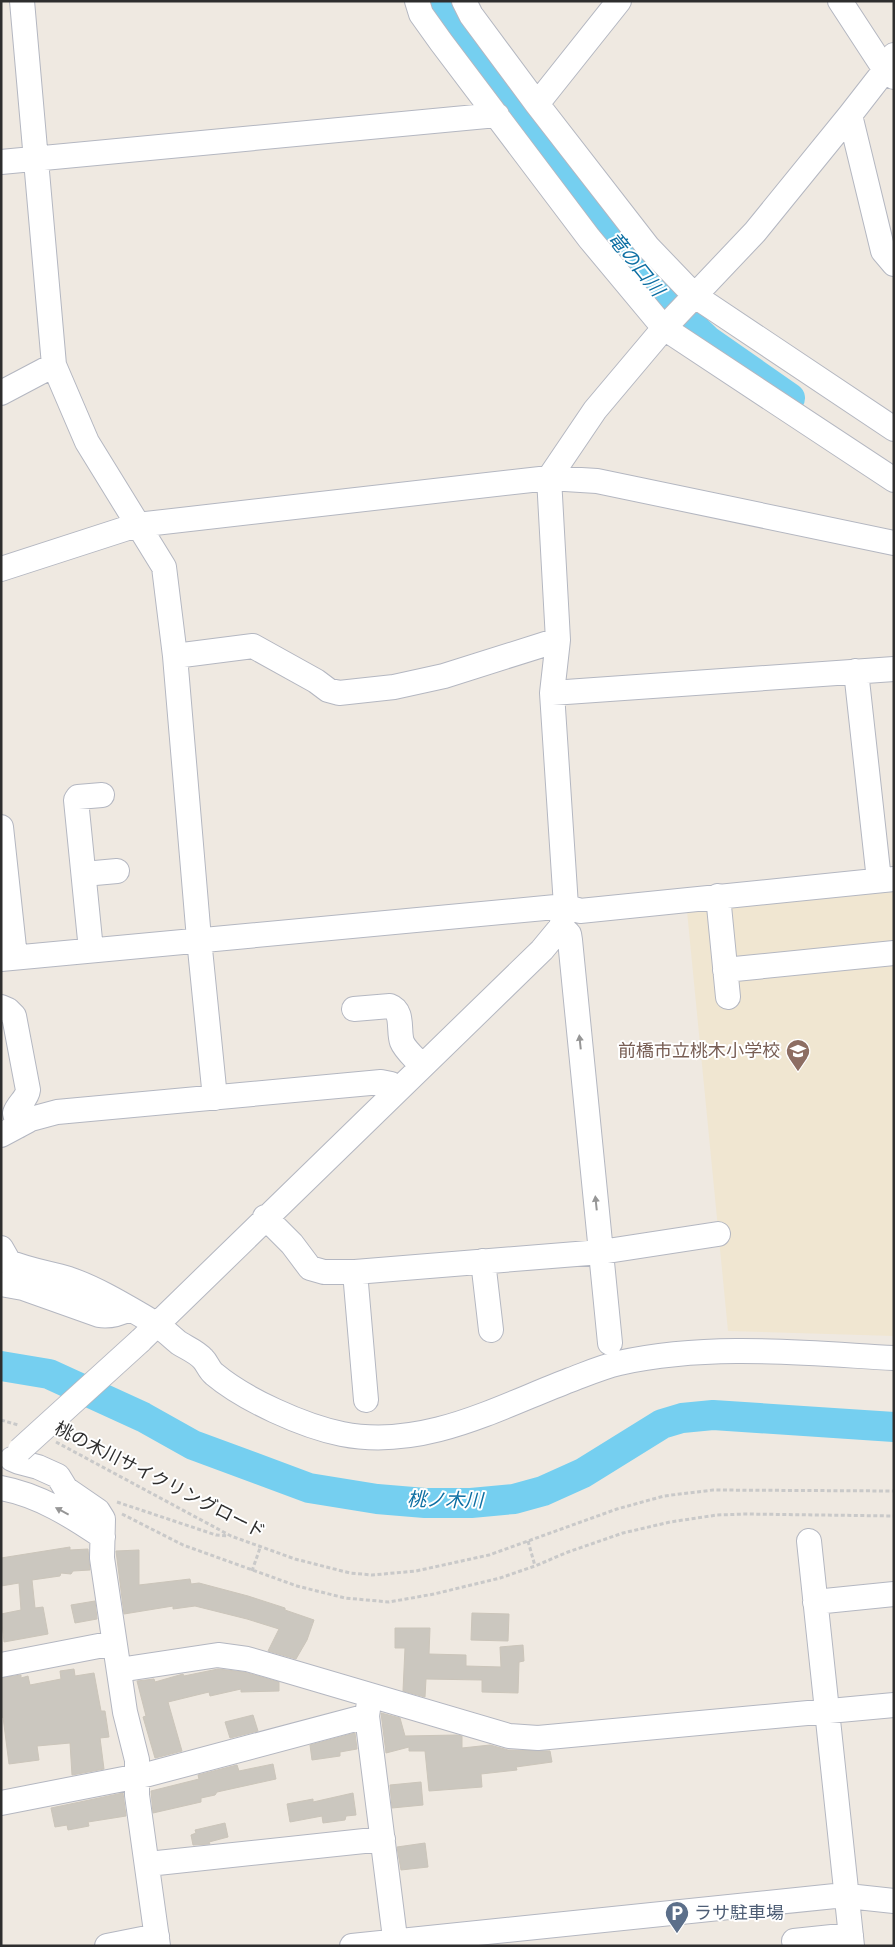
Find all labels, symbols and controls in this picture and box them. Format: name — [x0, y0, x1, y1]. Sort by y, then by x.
water label: 竜の口川 — [602, 227, 671, 303]
one-way arrow — [576, 1033, 584, 1049]
school or university icon: 前橋市立桃木小学校 — [785, 1038, 811, 1072]
place label: 前橋市立桃木小学校 — [618, 1039, 780, 1063]
one-way arrow — [592, 1195, 600, 1211]
street label: 桃の木川サイクリングロード — [50, 1416, 270, 1544]
water label: 桃ノ木川 — [407, 1487, 485, 1513]
one-way arrow — [54, 1507, 69, 1515]
parking icon: ラサ駐車場 — [664, 1900, 690, 1934]
place label: ラサ駐車場 — [694, 1901, 784, 1925]

